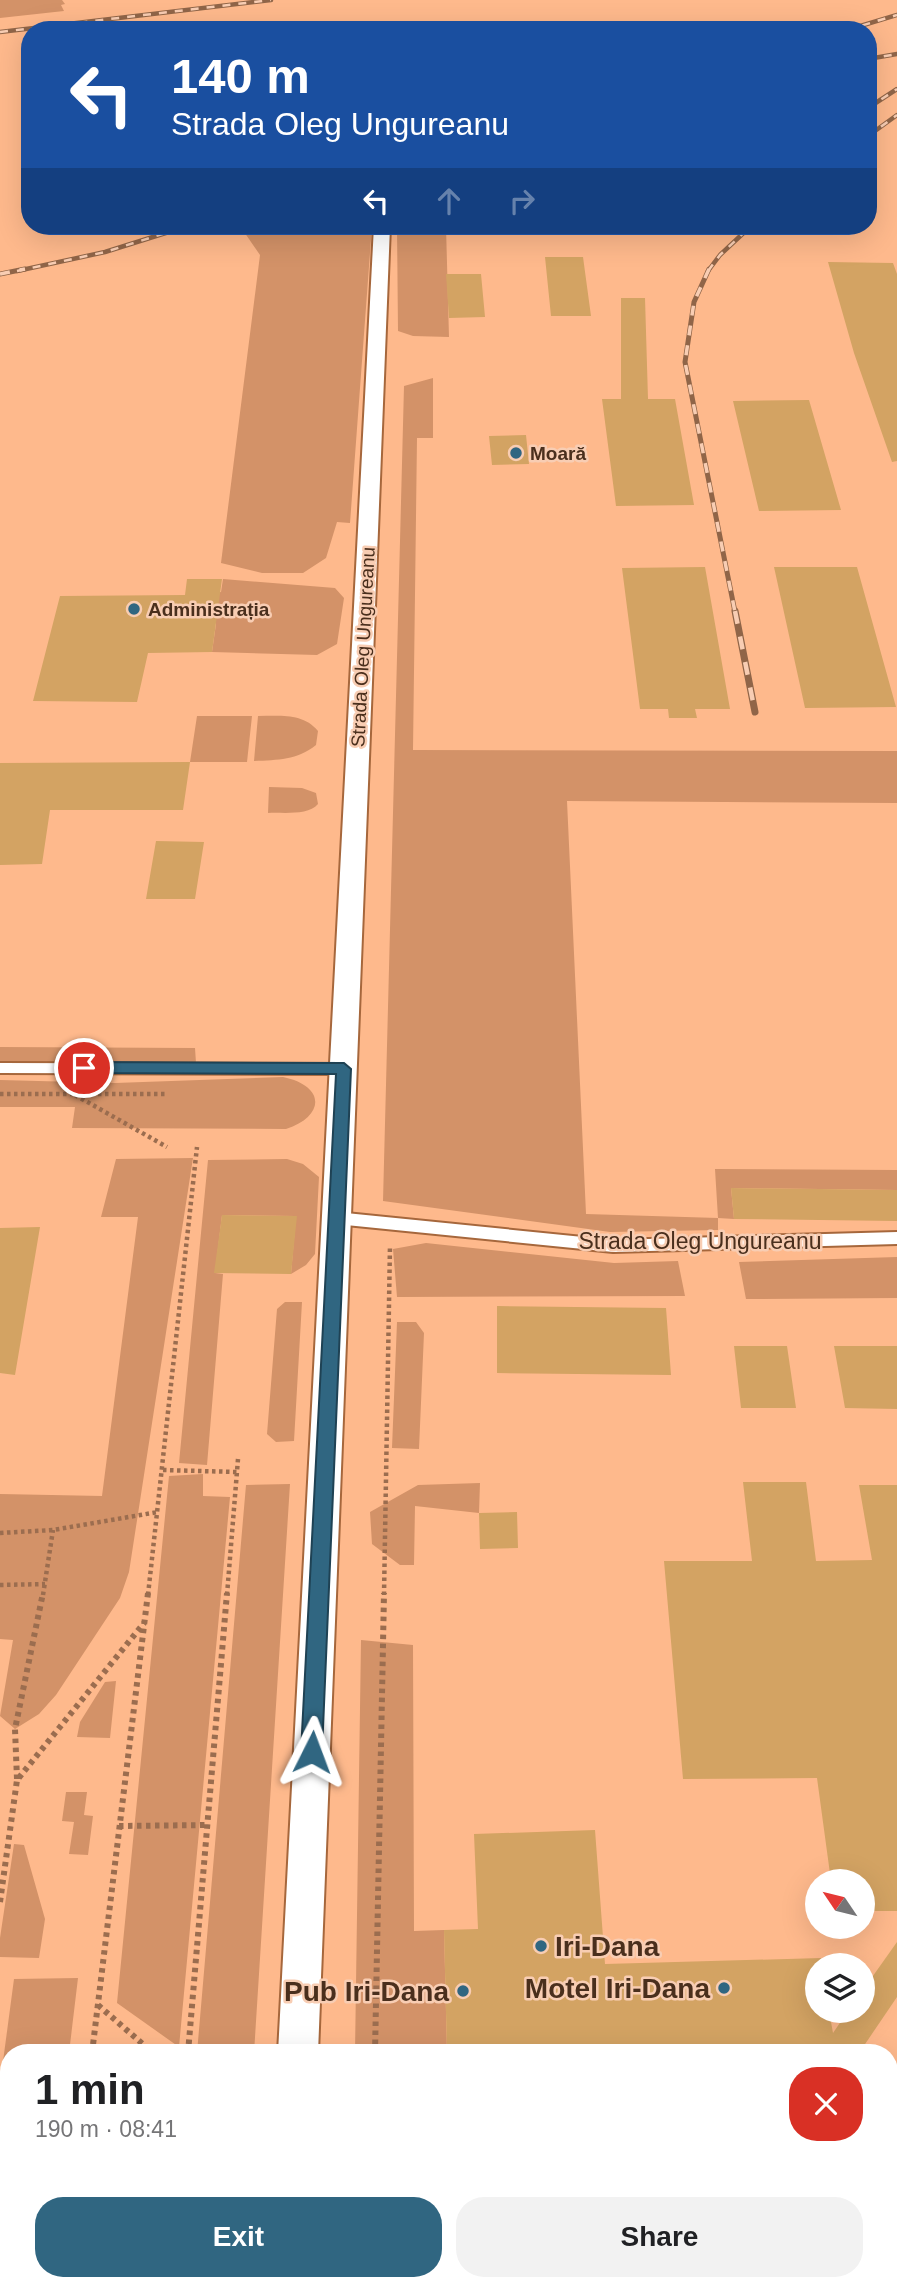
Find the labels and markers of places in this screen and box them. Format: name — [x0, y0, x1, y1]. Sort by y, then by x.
place label: Moară — [530, 443, 586, 464]
marker: Moară — [508, 445, 524, 461]
place label: Administrația — [148, 599, 270, 620]
marker: Administrația — [126, 601, 142, 617]
pin — [54, 1038, 114, 1098]
place label: Iri-Dana — [555, 1931, 660, 1962]
marker: Iri-Dana — [533, 1938, 549, 1954]
place label: Motel Iri-Dana — [525, 1973, 710, 2004]
place label: Pub Iri-Dana — [284, 1976, 449, 2007]
marker: Motel Iri-Dana — [716, 1980, 732, 1996]
marker: Pub Iri-Dana — [455, 1983, 471, 1999]

